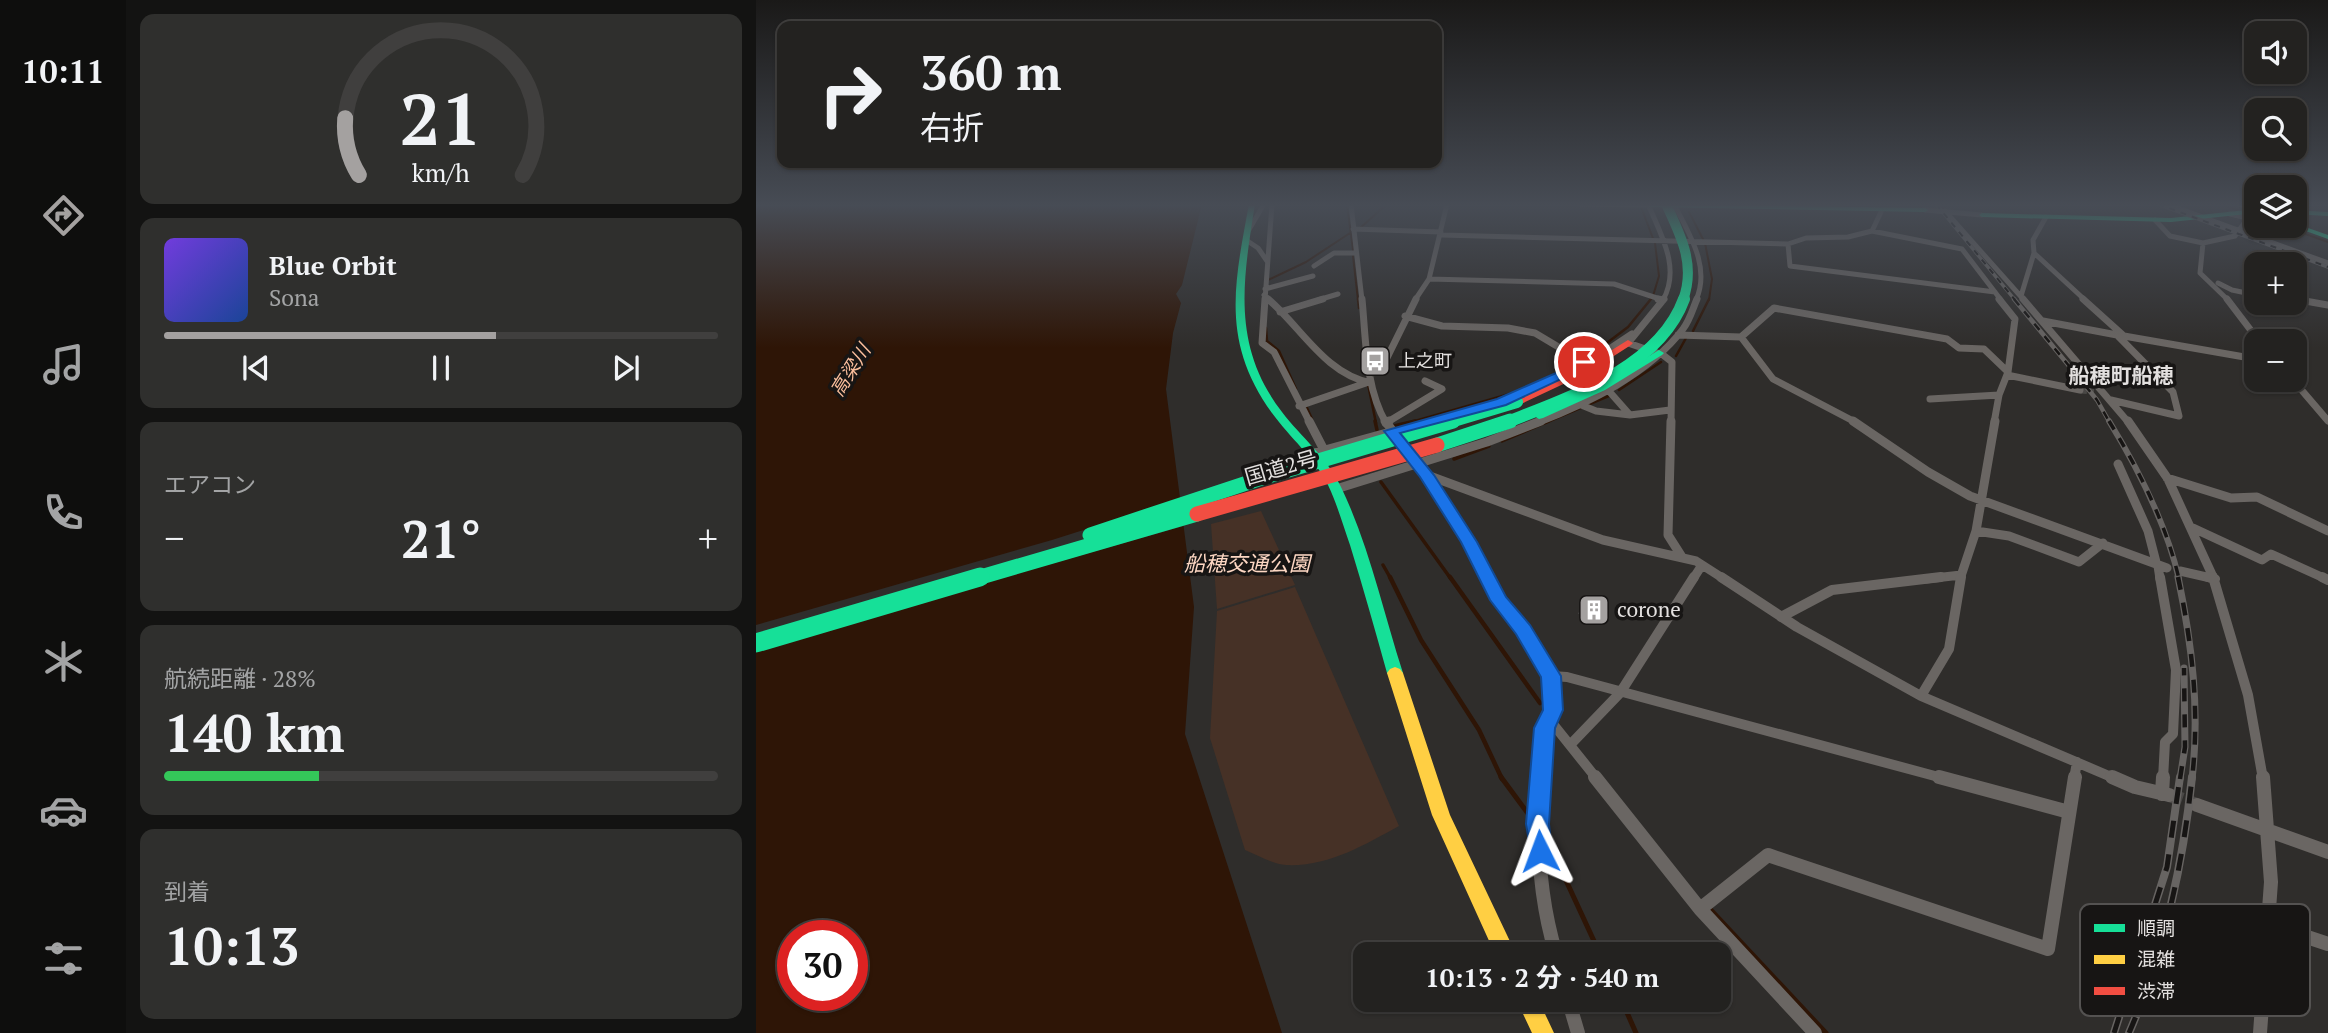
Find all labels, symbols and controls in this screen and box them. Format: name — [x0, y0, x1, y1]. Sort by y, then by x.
map controls — [2244, 21, 2307, 392]
button: sound — [2244, 21, 2307, 84]
text: 360 m — [920, 39, 1062, 104]
icon: right — [805, 49, 896, 140]
text: 10:11 — [21, 50, 105, 92]
text: 21 — [400, 69, 482, 166]
button: search — [2244, 98, 2307, 161]
text: 右折 — [920, 106, 984, 148]
text: km/h — [412, 156, 470, 189]
button: layers — [2244, 175, 2307, 238]
icon: directions — [39, 191, 88, 240]
text: Blue Orbit — [269, 248, 397, 282]
button: + — [2244, 252, 2307, 315]
text: Sona — [269, 282, 319, 313]
button: − — [2244, 329, 2307, 392]
pin — [1554, 332, 1614, 392]
water label: 高梁川 — [824, 337, 876, 401]
icon: music — [39, 340, 88, 389]
icon: arrive — [1565, 343, 1603, 381]
bus stop icon: 上之町 — [1358, 344, 1392, 378]
place label: 上之町 — [1398, 348, 1452, 372]
icon: previous — [237, 349, 275, 387]
icon: pause — [422, 349, 460, 387]
icon: next — [607, 349, 645, 387]
district label: 船穂町船穂 — [2069, 361, 2174, 389]
street label: 国道2号 — [1241, 443, 1320, 491]
text: エアコン — [164, 469, 256, 500]
icon: phone — [39, 488, 88, 537]
text: 21° — [401, 504, 481, 573]
text: − — [164, 513, 184, 563]
text: + — [698, 513, 718, 563]
park label: 船穂交通公園 — [1184, 549, 1313, 577]
building icon: corone — [1577, 593, 1611, 627]
place label: corone — [1617, 595, 1681, 623]
icon: climate — [39, 637, 88, 686]
text: 航続距離 · 28% — [164, 663, 316, 694]
text: 140 km — [164, 698, 345, 767]
icon: car — [39, 786, 88, 835]
position arrow — [1503, 814, 1577, 888]
text: 到着 — [164, 876, 210, 907]
legend — [2080, 904, 2310, 1016]
text: 10:13 — [164, 911, 299, 980]
text: 順調 — [2137, 915, 2175, 940]
speed limit sign: 30 — [777, 920, 868, 1011]
icon: filters — [39, 934, 88, 983]
text: 混雑 — [2137, 946, 2175, 971]
text: 10:13 · 2 分 · 540 m — [1425, 960, 1659, 994]
text: 渋滞 — [2137, 978, 2175, 1003]

